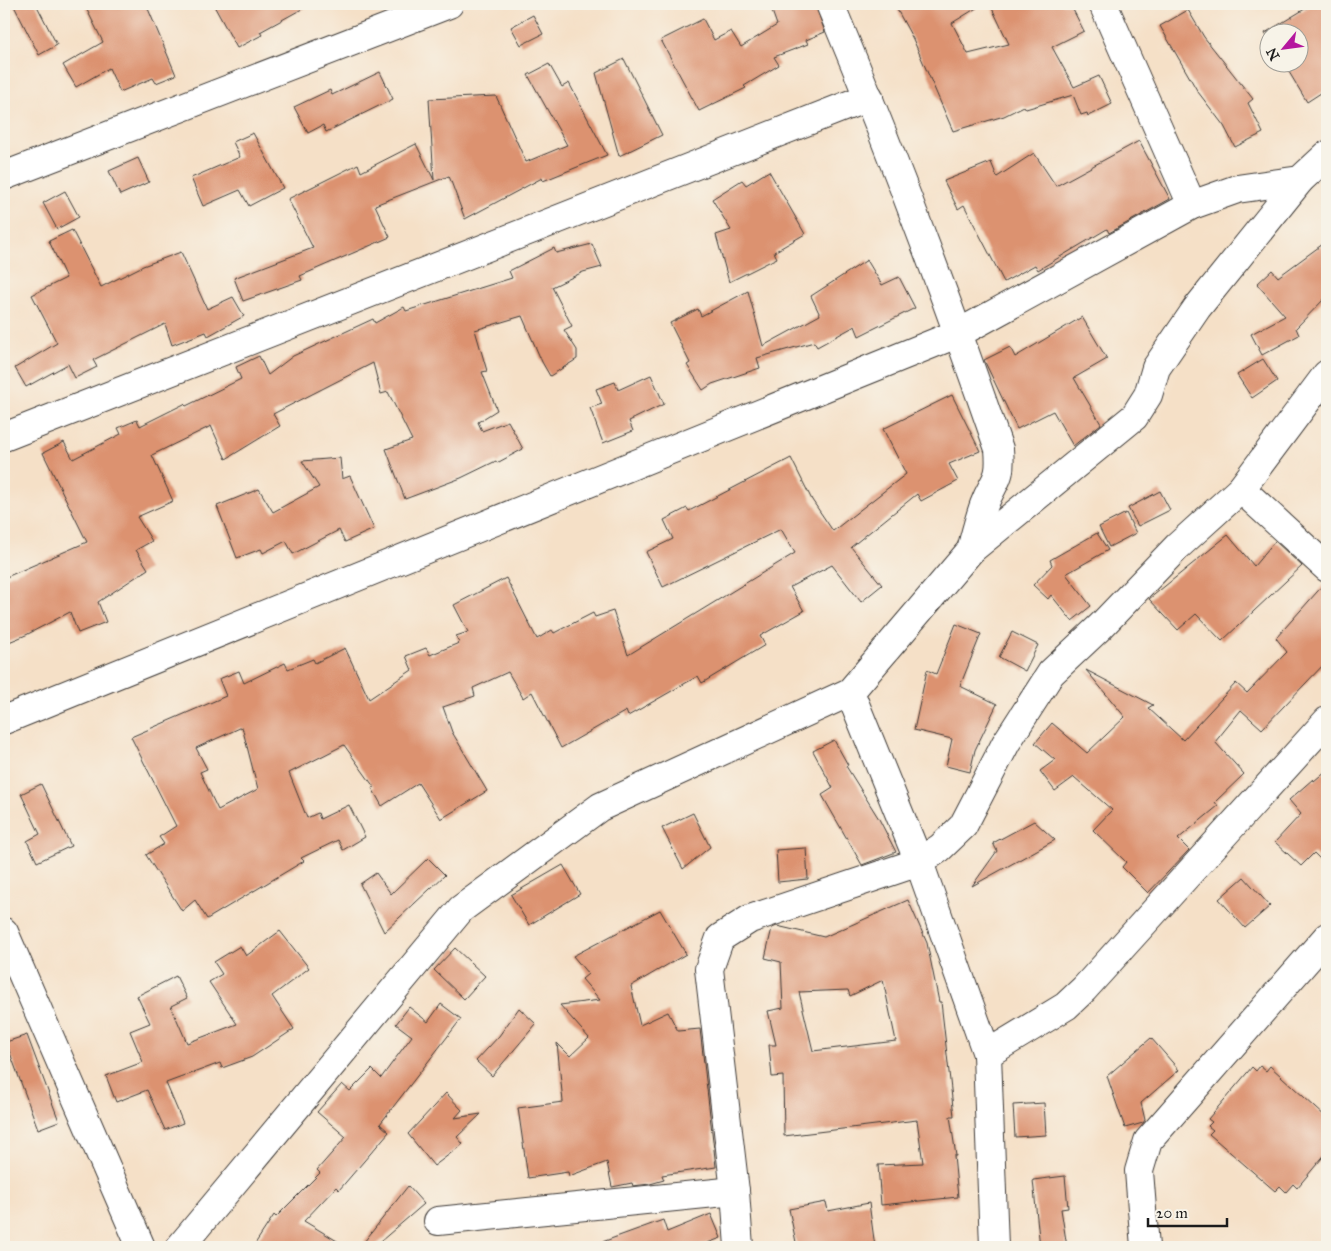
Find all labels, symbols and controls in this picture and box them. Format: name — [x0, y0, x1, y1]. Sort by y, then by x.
north arrow — [1258, 22, 1308, 72]
text: N — [1263, 45, 1283, 63]
scale bar — [1148, 1196, 1227, 1228]
text: 20 m — [1156, 1204, 1188, 1222]

